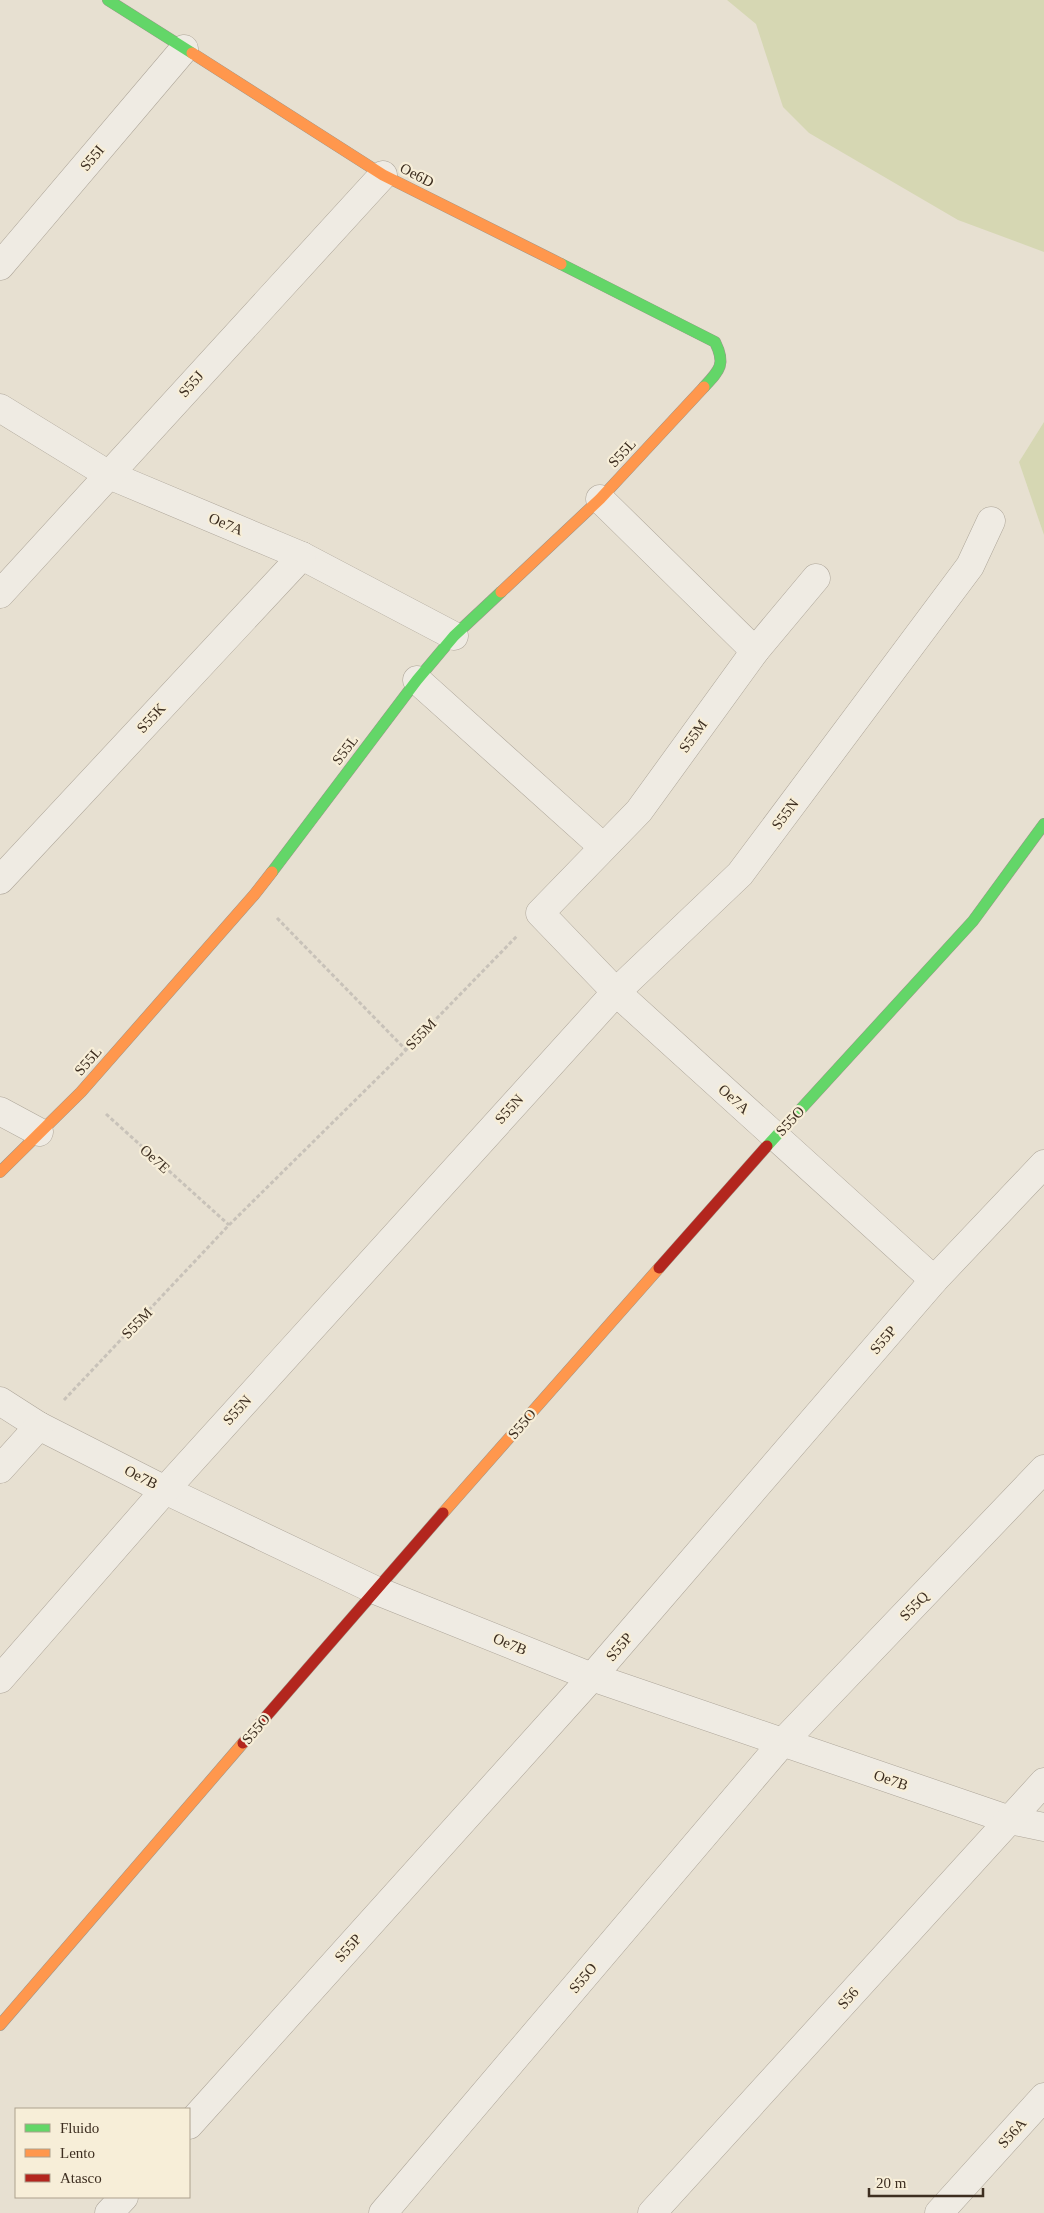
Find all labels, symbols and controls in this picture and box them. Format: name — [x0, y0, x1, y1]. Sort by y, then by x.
street label: S55I — [77, 142, 107, 174]
street label: Oe6D — [397, 160, 437, 190]
street label: S55J — [175, 368, 207, 400]
street label: S55L — [605, 436, 639, 470]
street label: Oe7A — [206, 510, 246, 538]
street label: S55K — [133, 700, 169, 736]
street label: S55M — [676, 716, 710, 756]
street label: S55L — [329, 732, 361, 768]
street label: S55N — [768, 795, 802, 832]
street label: S55M — [403, 1015, 439, 1053]
street label: S55L — [71, 1043, 105, 1079]
street label: Oe7A — [715, 1081, 753, 1117]
street label: S55N — [492, 1091, 526, 1127]
street label: S55O — [772, 1103, 808, 1139]
street label: Oe7E — [137, 1142, 173, 1176]
street label: S55M — [119, 1304, 155, 1342]
street label: S55P — [867, 1323, 899, 1357]
street label: S55N — [220, 1392, 254, 1428]
street label: S55O — [505, 1406, 539, 1442]
street label: Oe7B — [122, 1462, 160, 1492]
street label: S55Q — [896, 1588, 932, 1624]
street label: Oe7B — [491, 1630, 529, 1658]
street label: S55P — [603, 1630, 635, 1664]
street label: S55O — [239, 1711, 273, 1747]
street label: Oe7B — [872, 1767, 910, 1793]
street label: S55P — [331, 1931, 365, 1965]
street label: S55O — [566, 1960, 600, 1996]
street label: S56 — [834, 1984, 862, 2012]
legend — [15, 2108, 190, 2198]
street label: S56A — [995, 2115, 1029, 2151]
text: Fluido — [60, 2120, 99, 2136]
text: Lento — [60, 2145, 95, 2161]
scale bar — [869, 2166, 983, 2198]
text: Atasco — [60, 2170, 102, 2186]
text: 20 m — [876, 2175, 907, 2191]

